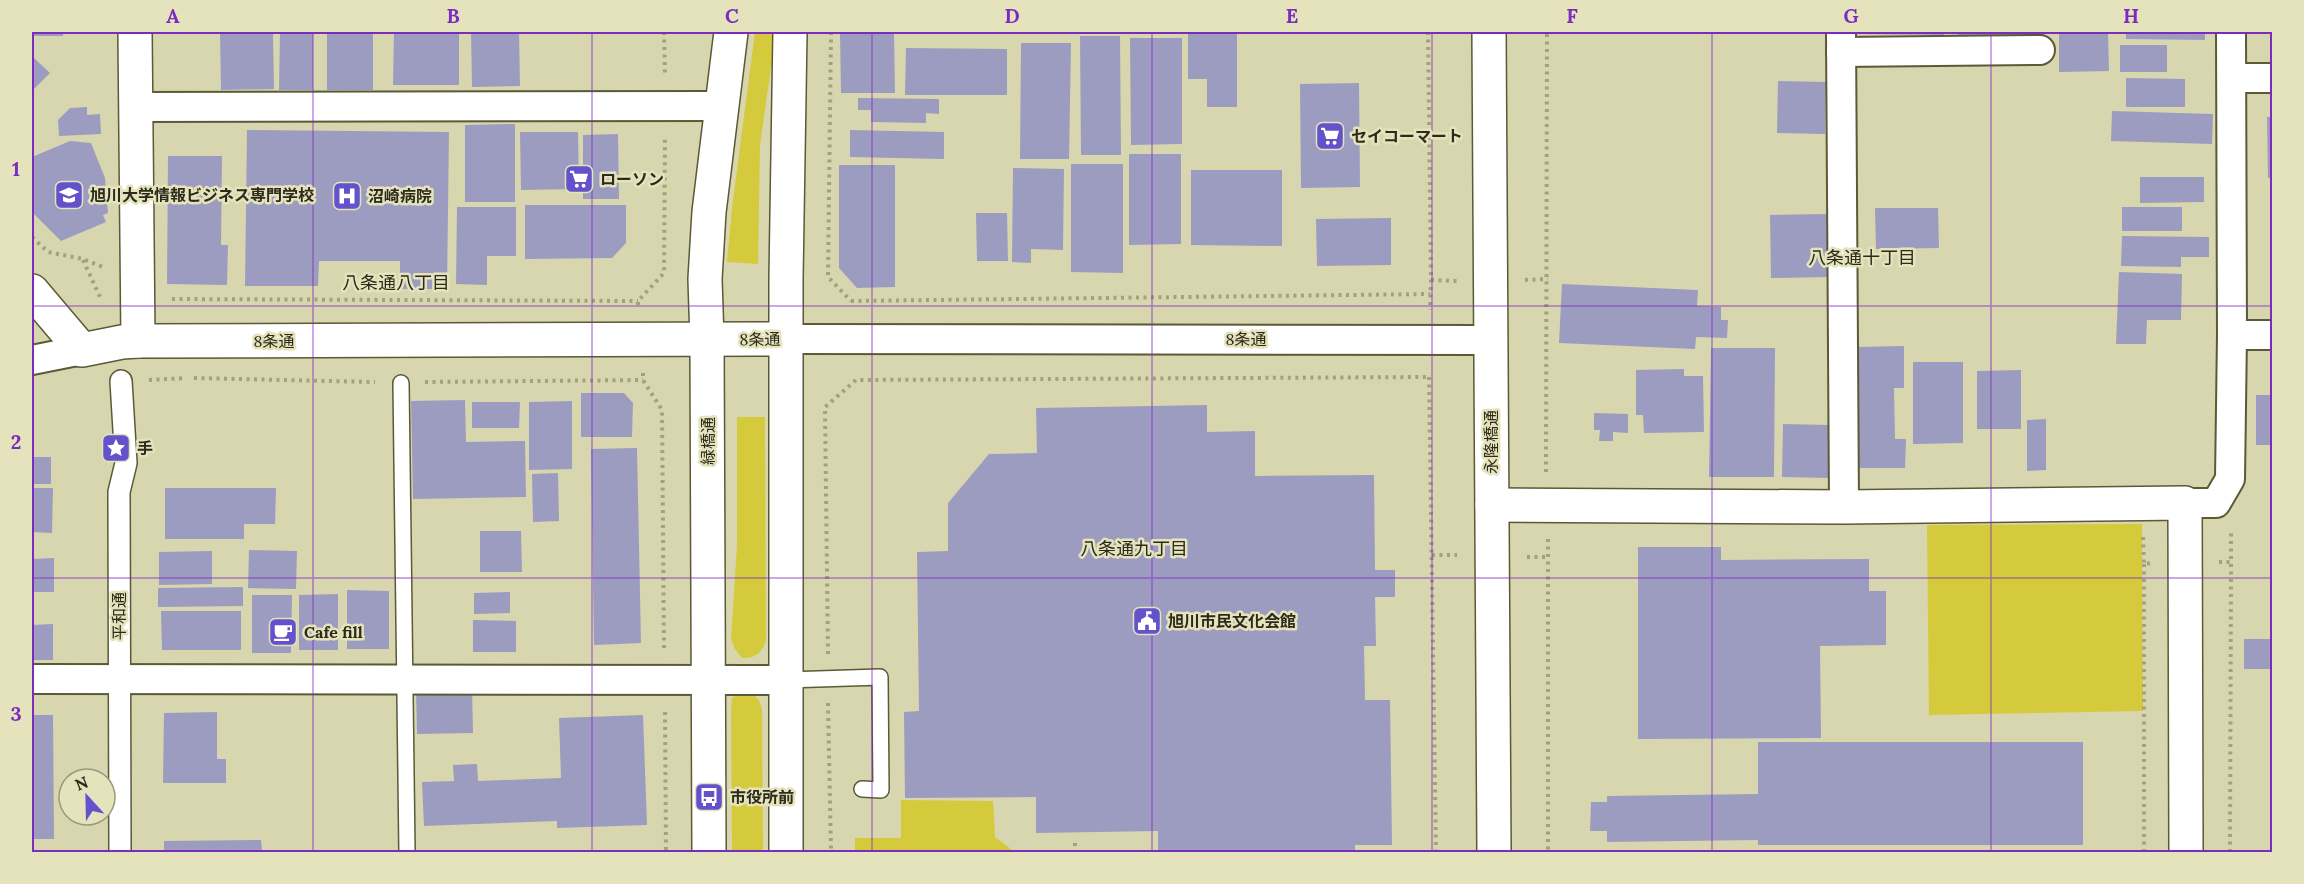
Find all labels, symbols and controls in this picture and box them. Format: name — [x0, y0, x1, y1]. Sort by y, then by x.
text: A — [166, 3, 180, 28]
text: B — [446, 3, 460, 28]
text: C — [725, 3, 739, 28]
text: D — [1004, 3, 1020, 28]
text: E — [1286, 3, 1298, 28]
text: F — [1566, 3, 1578, 28]
text: G — [1843, 3, 1859, 28]
text: H — [2123, 3, 2139, 28]
supermarket icon: セイコーマート — [1314, 120, 1346, 152]
place label: セイコーマート — [1351, 126, 1463, 146]
text: 1 — [12, 156, 20, 181]
supermarket icon: ローソン — [563, 163, 595, 195]
place label: ローソン — [600, 169, 664, 189]
school or university icon: 旭川大学情報ビジネス専門学校 — [53, 179, 85, 211]
hospital icon: 沼崎病院 — [331, 180, 363, 212]
place label: 旭川大学情報ビジネス専門学校 — [90, 185, 314, 205]
place label: 沼崎病院 — [368, 186, 432, 206]
district label: 八条通十丁目 — [1808, 246, 1916, 269]
district label: 八条通八丁目 — [342, 271, 450, 294]
street label: 8条通 — [739, 329, 781, 349]
street label: 8条通 — [1226, 329, 1267, 349]
street label: 8条通 — [254, 331, 295, 351]
street label: 永隆橋通 — [1481, 410, 1501, 474]
street label: 緑橋通 — [698, 417, 718, 465]
text: 2 — [11, 429, 21, 454]
place icon: 手 — [100, 432, 132, 464]
place label: 手 — [137, 438, 153, 458]
district label: 八条通九丁目 — [1080, 537, 1188, 560]
street label: 平和通 — [109, 592, 129, 640]
public building icon: 旭川市民文化会館 — [1131, 605, 1163, 637]
place label: 旭川市民文化会館 — [1168, 611, 1296, 631]
cafe icon: Cafe fill — [267, 616, 299, 648]
place label: Cafe fill — [304, 622, 363, 642]
text: 3 — [10, 701, 22, 726]
north arrow — [57, 767, 117, 827]
text: N — [72, 772, 91, 795]
bus stop icon: 市役所前 — [693, 781, 725, 813]
place label: 市役所前 — [730, 787, 794, 807]

